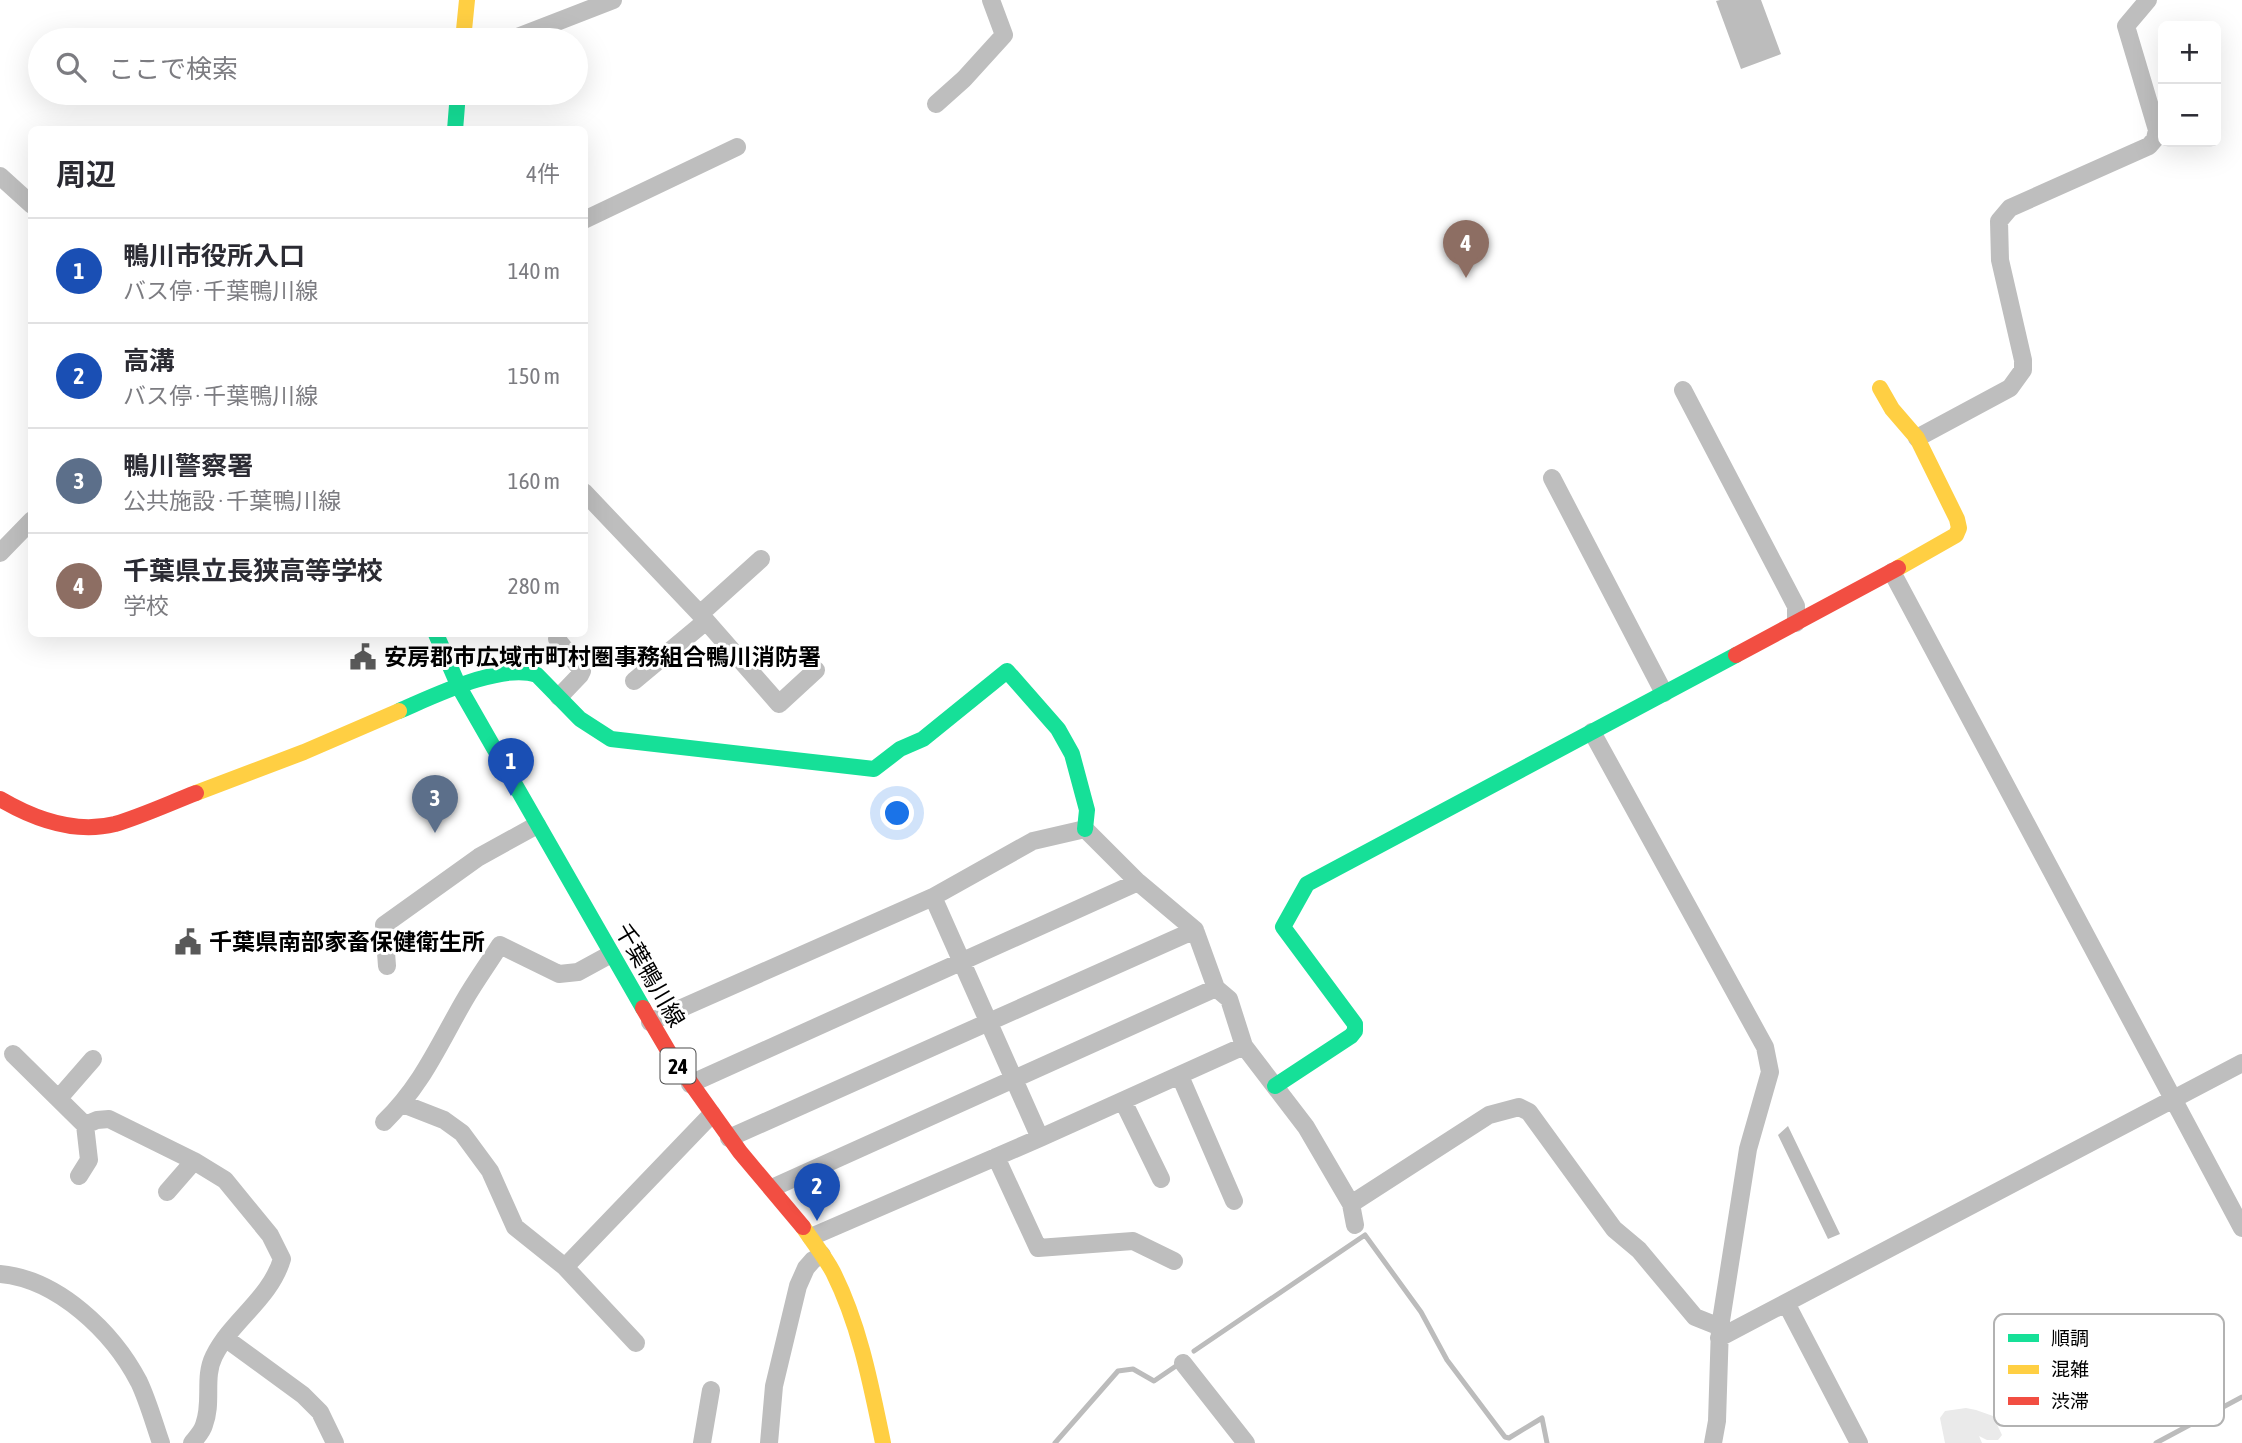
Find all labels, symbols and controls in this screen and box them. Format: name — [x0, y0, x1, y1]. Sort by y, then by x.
map controls — [2158, 21, 2221, 147]
button: + — [2158, 21, 2221, 84]
search box — [28, 28, 588, 105]
icon: search — [52, 48, 90, 86]
text: ここで検索 — [108, 54, 238, 84]
button: − — [2158, 84, 2221, 147]
text: 周辺 — [56, 157, 116, 191]
text: 4件 — [526, 161, 560, 187]
pin: 4 — [1443, 220, 1489, 278]
text: 鴨川市役所入口 — [123, 241, 305, 271]
text: 1 — [74, 258, 84, 284]
text: 140 m — [508, 258, 560, 284]
text: バス停 · 千葉鴨川線 — [123, 278, 318, 304]
text: 高溝 — [123, 346, 175, 376]
text: 2 — [74, 363, 84, 389]
text: 150 m — [508, 363, 560, 389]
text: バス停 · 千葉鴨川線 — [123, 383, 318, 409]
text: 鴨川警察署 — [123, 451, 253, 481]
text: 3 — [74, 468, 84, 494]
text: 160 m — [508, 468, 560, 494]
text: 公共施設 · 千葉鴨川線 — [123, 488, 341, 514]
text: 千葉県立長狭高等学校 — [123, 556, 383, 586]
text: 4 — [74, 573, 84, 599]
text: 280 m — [508, 573, 560, 599]
text: 学校 — [123, 593, 169, 619]
public building icon: 安房郡市広域市町村圏事務組合鴨川消防署 — [348, 642, 378, 672]
place label: 安房郡市広域市町村圏事務組合鴨川消防署 — [384, 644, 821, 670]
pin: 1 — [488, 738, 534, 796]
pin: 3 — [412, 775, 458, 833]
your location — [880, 796, 914, 830]
street label: 千葉鴨川線 — [610, 919, 690, 1031]
public building icon: 千葉県南部家畜保健衛生所 — [173, 927, 203, 957]
place label: 千葉県南部家畜保健衛生所 — [209, 929, 485, 955]
road number: 24 — [660, 1048, 696, 1084]
pin: 2 — [794, 1163, 840, 1221]
legend — [1994, 1314, 2224, 1426]
text: 順調 — [2051, 1327, 2089, 1349]
text: 混雑 — [2051, 1358, 2089, 1380]
text: 渋滞 — [2051, 1390, 2089, 1412]

